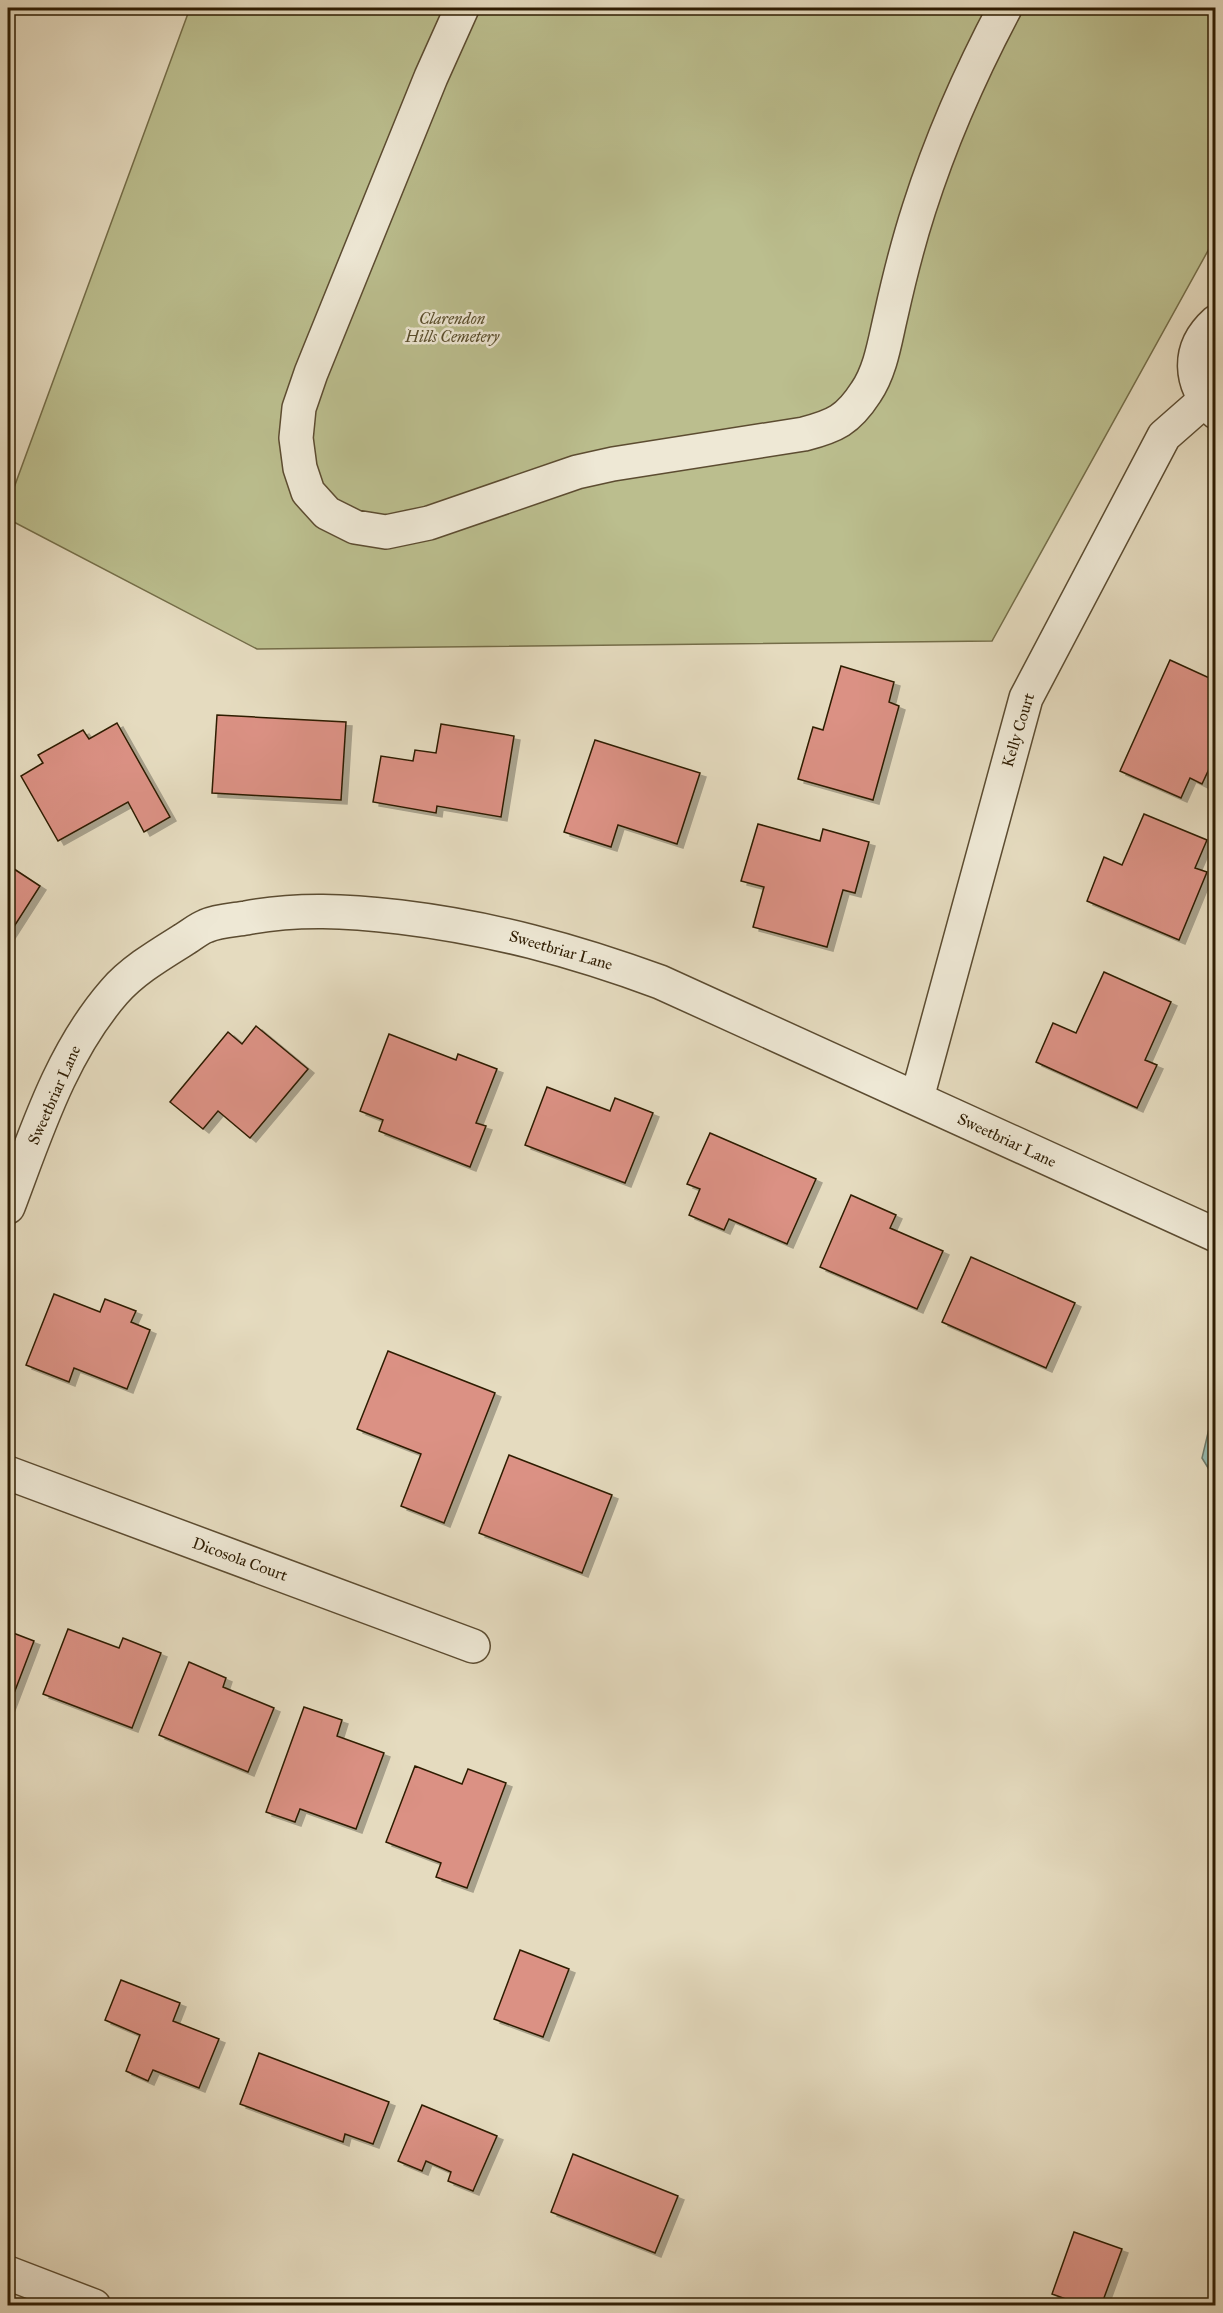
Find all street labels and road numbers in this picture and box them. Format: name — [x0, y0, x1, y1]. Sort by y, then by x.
street label: Kelly Court — [998, 690, 1038, 769]
street label: Sweetbriar Lane — [507, 926, 615, 974]
street label: Sweetbriar Lane — [24, 1042, 85, 1148]
street label: Sweetbriar Lane — [955, 1109, 1060, 1171]
street label: Dicosola Court — [190, 1533, 290, 1585]

